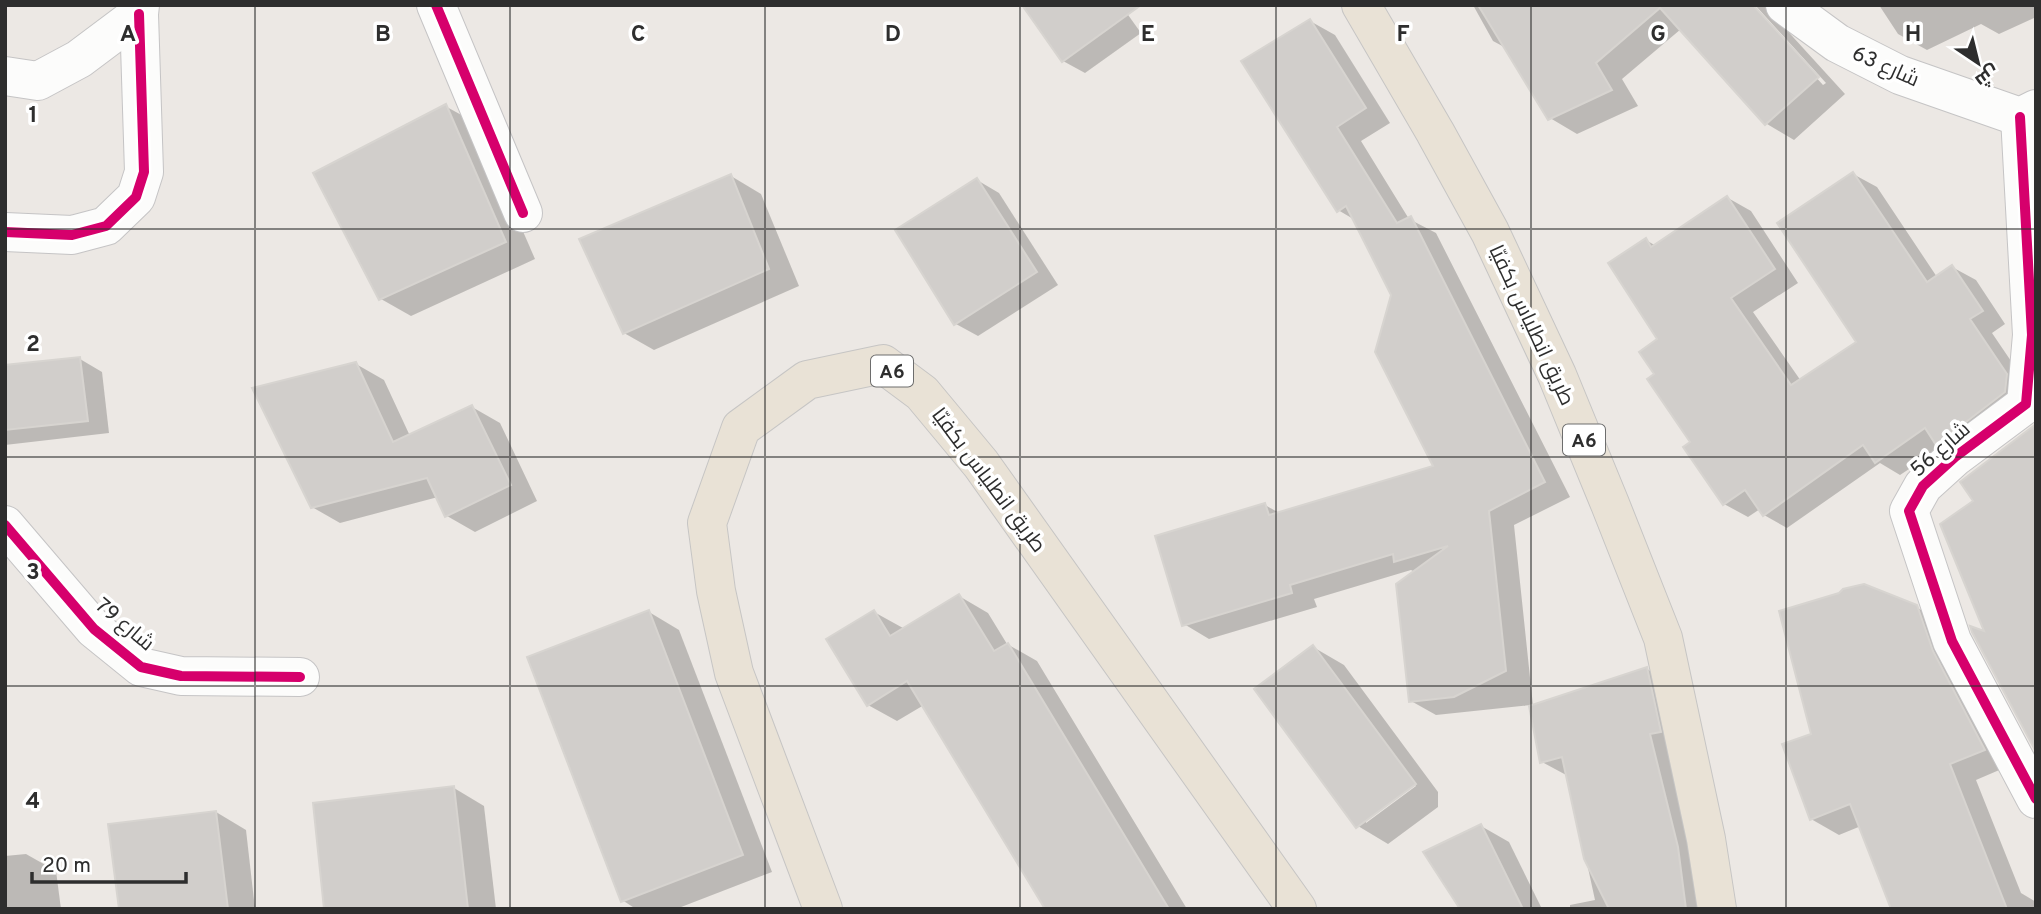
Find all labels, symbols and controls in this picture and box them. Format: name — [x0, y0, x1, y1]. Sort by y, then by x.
text: A — [120, 21, 136, 50]
text: B — [375, 21, 391, 50]
text: C — [631, 21, 645, 50]
text: D — [885, 21, 901, 50]
text: E — [1141, 21, 1155, 50]
text: F — [1396, 21, 1410, 50]
text: G — [1650, 21, 1666, 50]
text: H — [1905, 21, 1921, 50]
north arrow — [1943, 28, 2013, 98]
street label: شارع 63 — [1848, 41, 1923, 94]
text: ش — [1970, 58, 2003, 92]
text: 1 — [28, 102, 38, 131]
street label: طريق انطلياس بكفيّا — [1482, 241, 1580, 410]
text: 2 — [26, 331, 40, 360]
road number: A6 — [871, 356, 913, 386]
street label: طريق انطلياس بكفيّا — [925, 403, 1051, 559]
street label: شارع 56 — [1905, 417, 1977, 484]
road number: A6 — [1563, 424, 1605, 456]
text: 3 — [26, 559, 40, 588]
street label: شارع 79 — [89, 593, 159, 658]
text: 4 — [26, 788, 40, 817]
scale bar — [32, 841, 186, 885]
text: 20 m — [42, 853, 91, 880]

